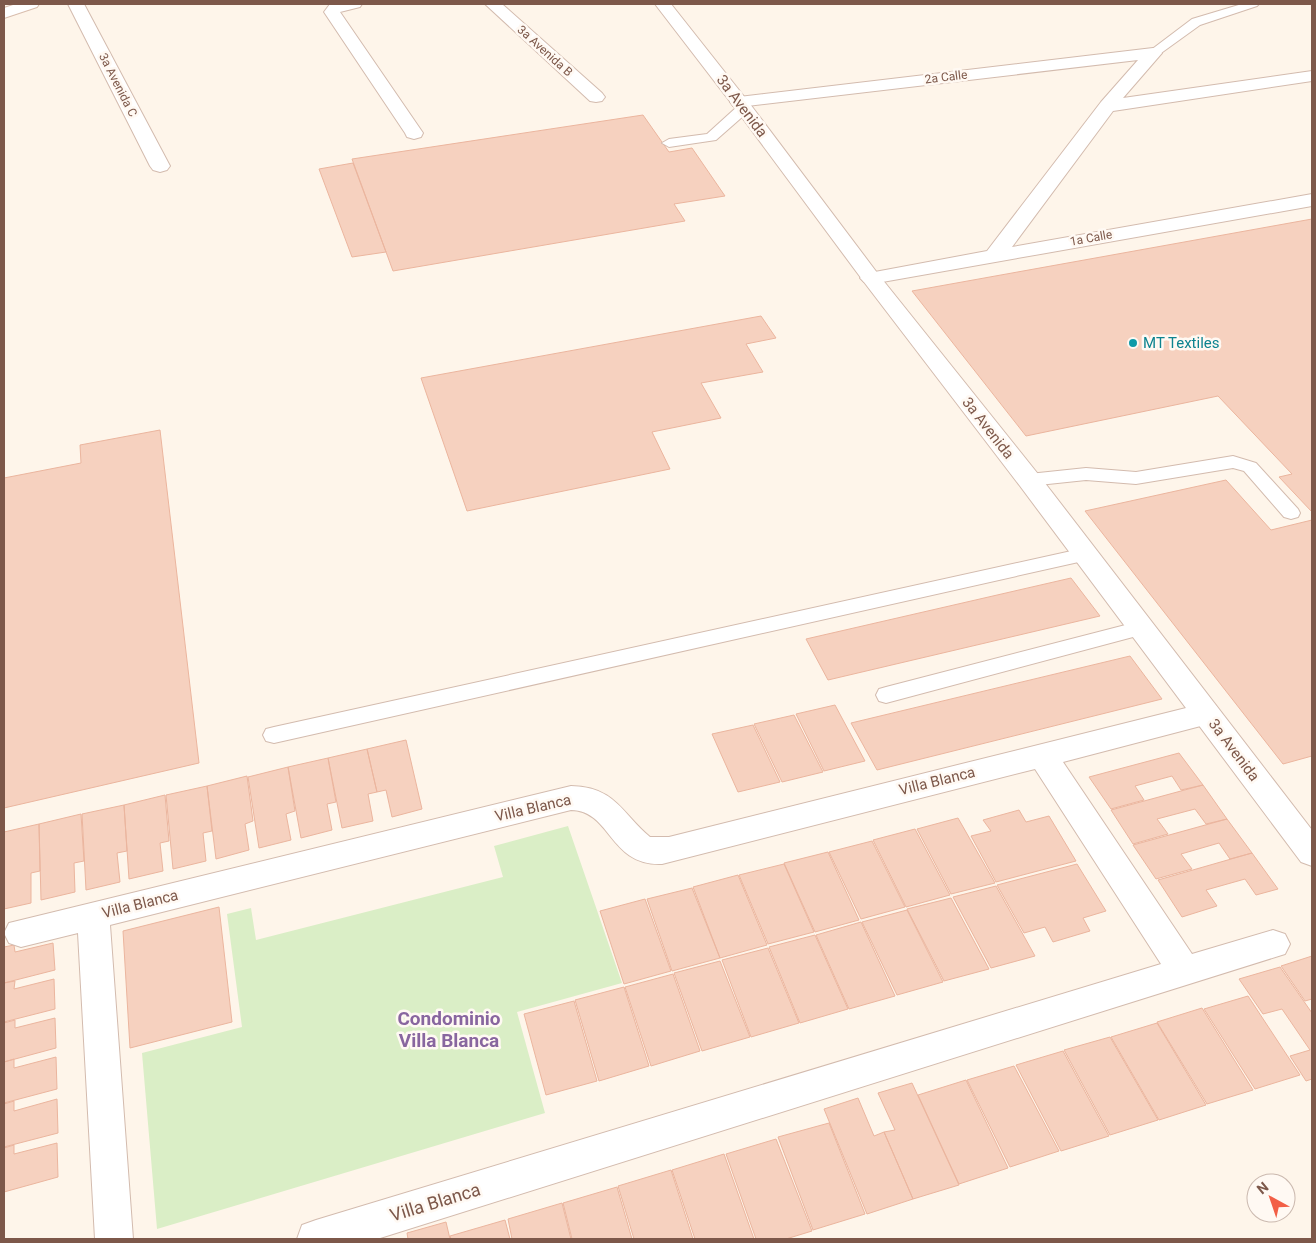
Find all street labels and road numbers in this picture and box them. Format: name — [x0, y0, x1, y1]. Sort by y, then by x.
street label: 3a Avenida B — [515, 23, 575, 79]
street label: 3a Avenida C — [96, 51, 140, 119]
street label: 2a Calle — [924, 67, 968, 87]
street label: 3a Avenida — [713, 71, 771, 141]
street label: 1a Calle — [1069, 227, 1113, 249]
street label: 3a Avenida — [958, 394, 1018, 462]
street label: 3a Avenida — [1205, 715, 1263, 785]
street label: Villa Blanca — [897, 763, 977, 799]
street label: Villa Blanca — [493, 790, 573, 826]
street label: Villa Blanca — [100, 886, 180, 922]
street label: Villa Blanca — [387, 1178, 483, 1226]

